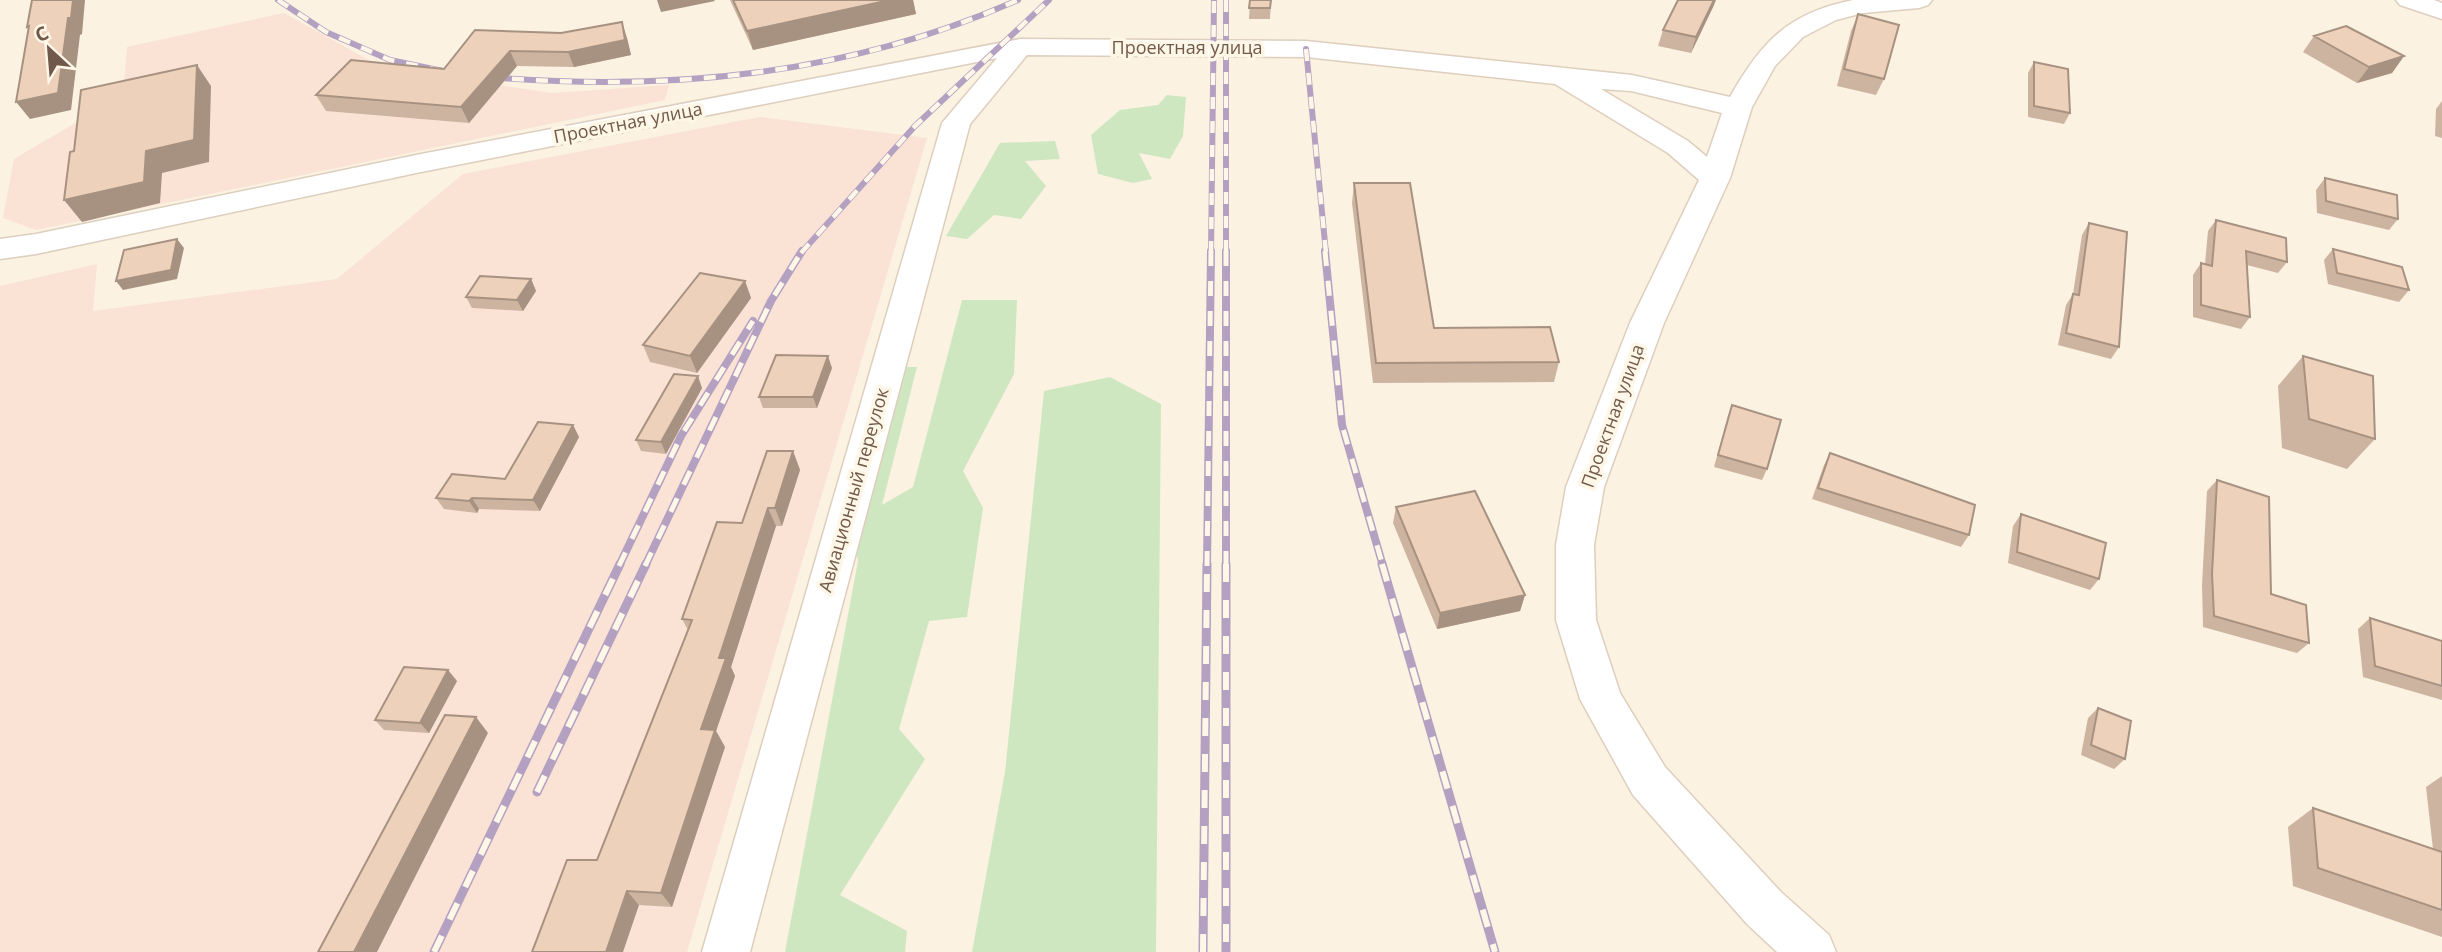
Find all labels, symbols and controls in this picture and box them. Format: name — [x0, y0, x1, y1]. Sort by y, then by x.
north arrow — [14, 14, 84, 84]
text: С — [30, 19, 53, 48]
street label: Проектная улица — [1112, 35, 1262, 59]
street label: Проектная улица — [551, 96, 704, 148]
street label: Проектная улица — [1575, 341, 1649, 491]
street label: Авиационный переулок — [812, 384, 894, 595]

